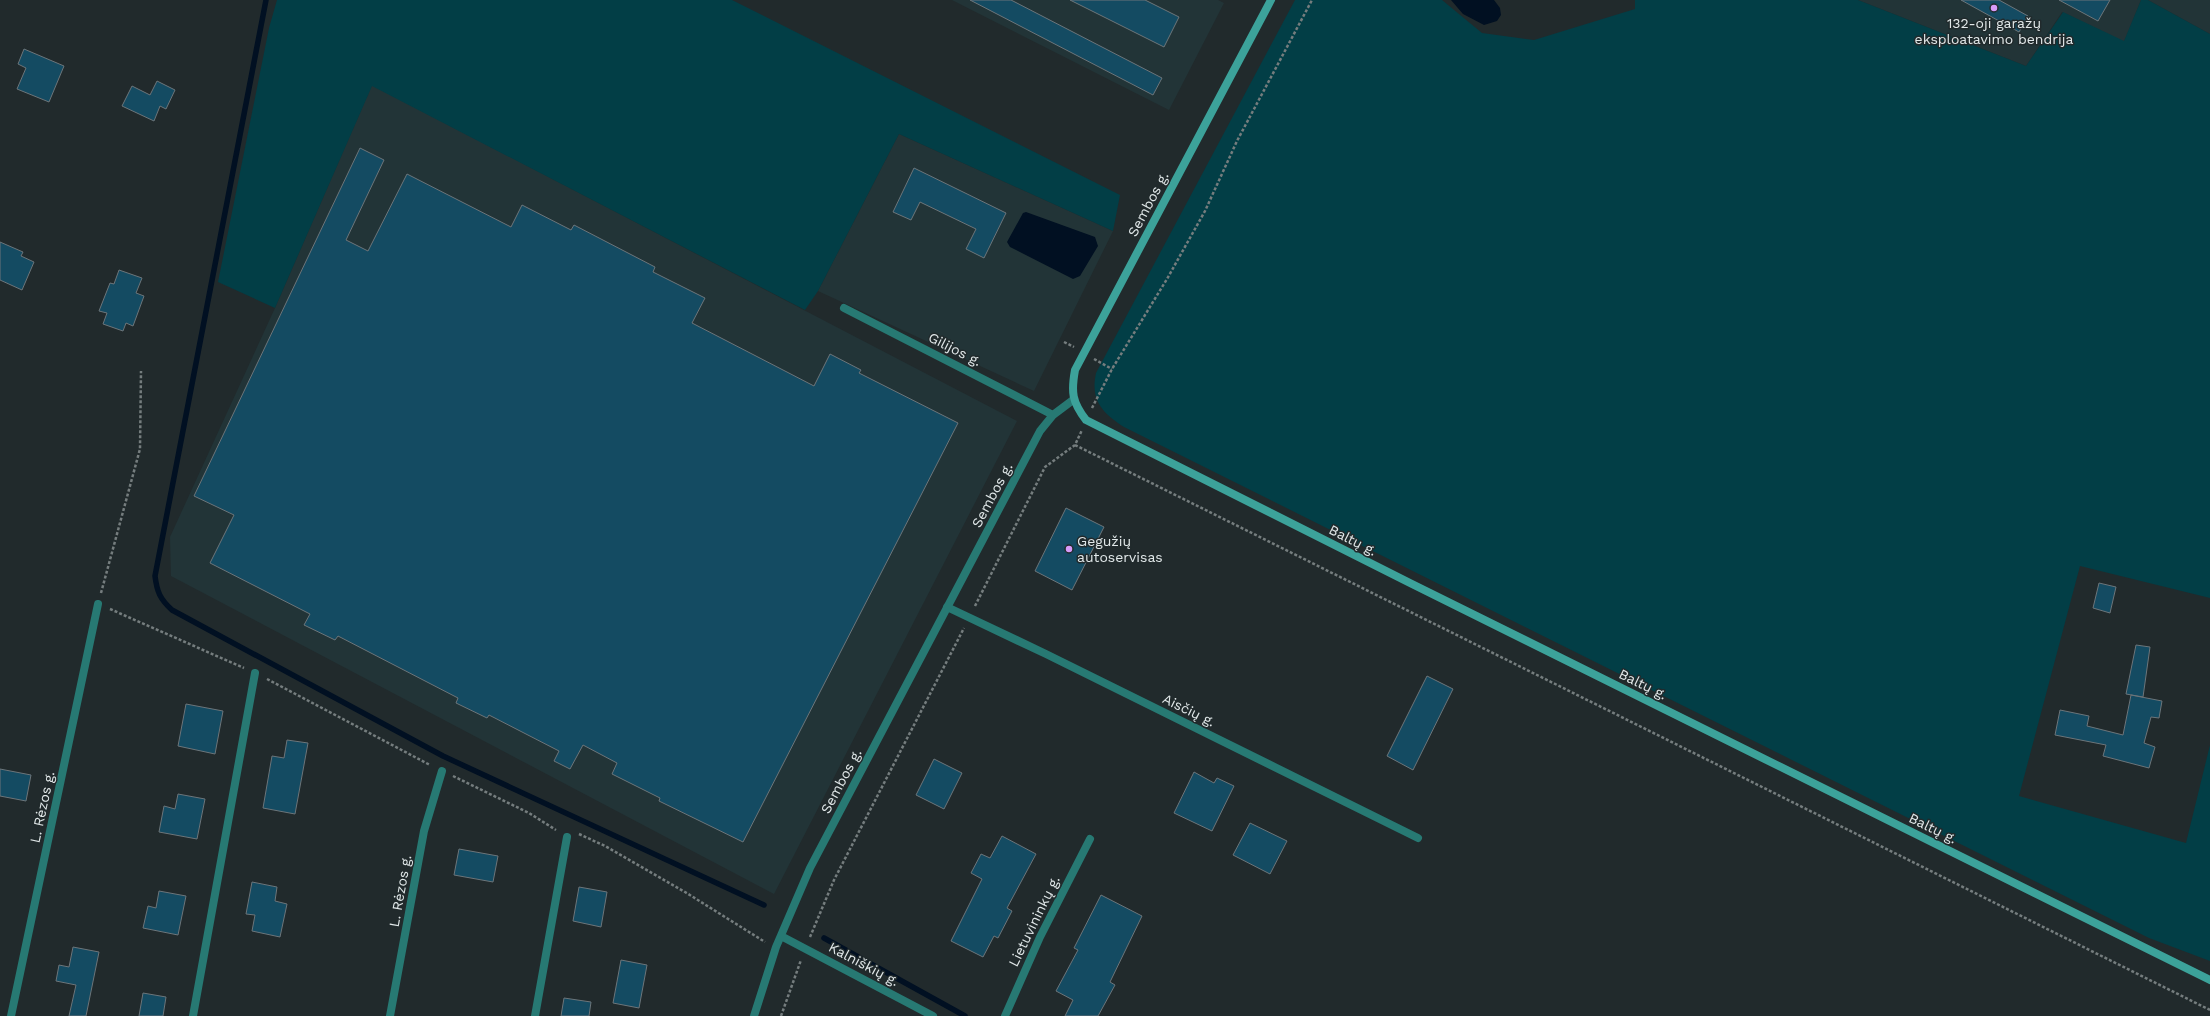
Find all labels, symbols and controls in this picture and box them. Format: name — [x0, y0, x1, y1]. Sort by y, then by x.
marker: 132-oji garažų eksploatavimo bendrija — [1989, 3, 1999, 13]
place label: 132-oji garažų eksploatavimo bendrija — [1915, 15, 2073, 47]
street label: Sembos g. — [1124, 169, 1172, 239]
street label: Gilijos g. — [926, 329, 984, 369]
street label: Sembos g. — [968, 460, 1016, 530]
street label: Baltų g. — [1326, 521, 1380, 559]
place label: Gegužių autoservisas — [1077, 533, 1163, 565]
marker: Gegužių autoservisas — [1064, 544, 1074, 554]
street label: Baltų g. — [1616, 666, 1670, 702]
street label: Aisčių g. — [1160, 690, 1218, 730]
street label: Sembos g. — [817, 746, 865, 816]
street label: L. Rėzos g. — [27, 770, 57, 844]
street label: Baltų g. — [1906, 810, 1960, 846]
street label: L. Rėzos g. — [386, 854, 414, 928]
street label: Lietuvininkų g. — [1005, 873, 1063, 969]
street label: Kalniškių g. — [826, 939, 902, 989]

